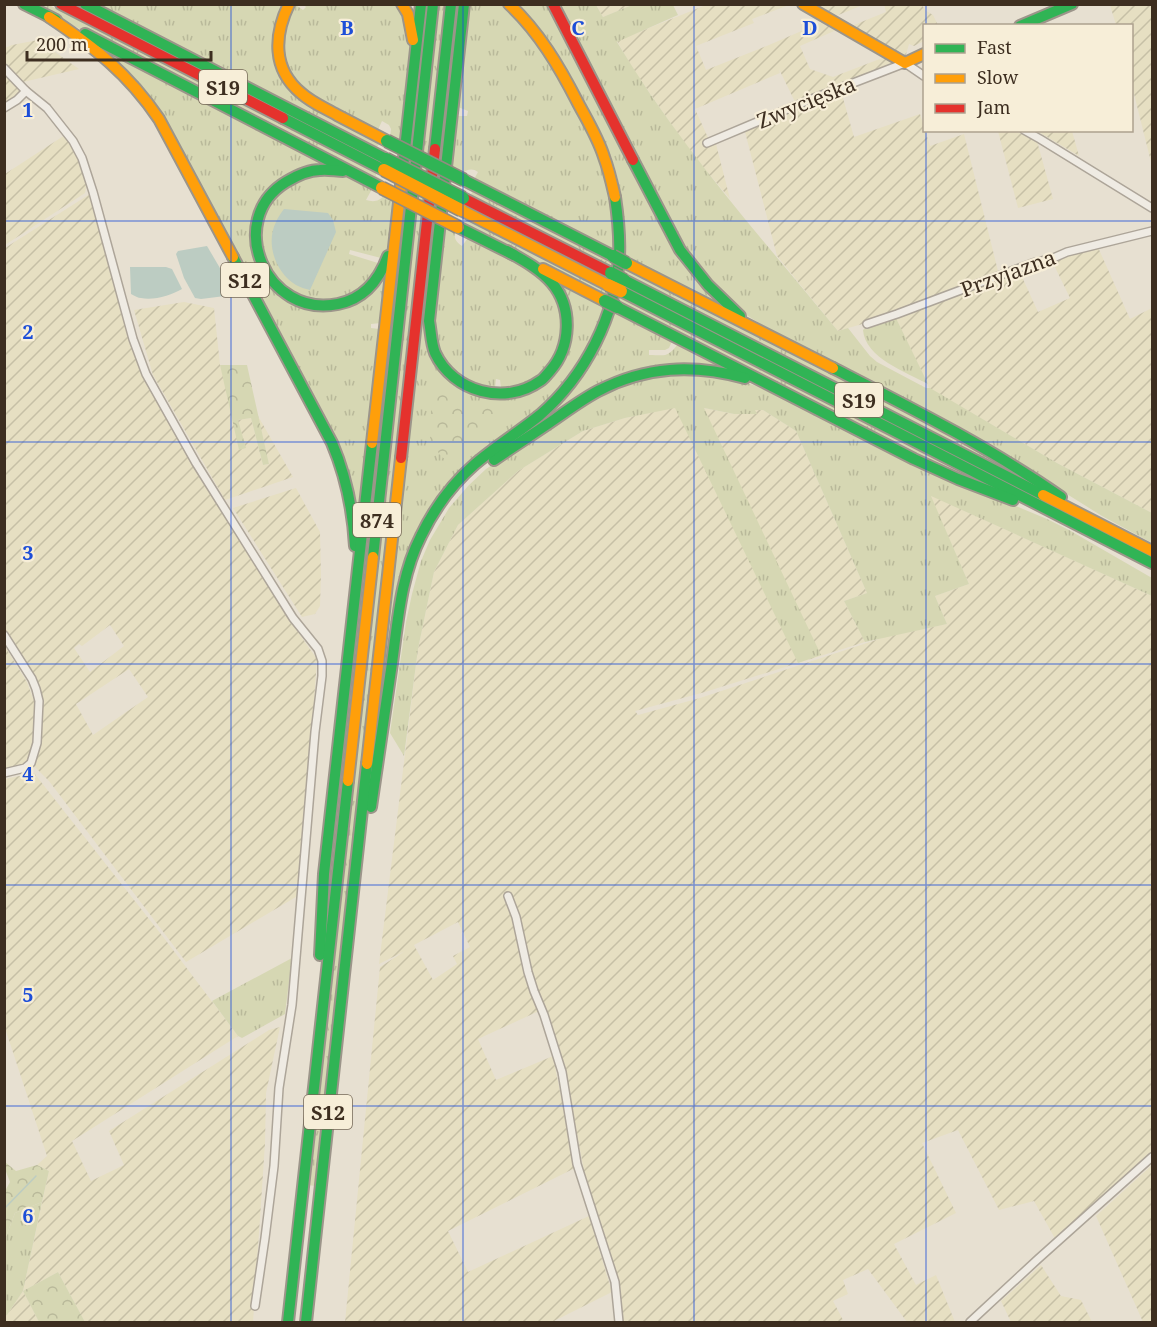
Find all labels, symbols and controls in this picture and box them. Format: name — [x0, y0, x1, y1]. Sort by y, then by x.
text: B — [340, 14, 354, 41]
text: C — [571, 14, 585, 41]
text: D — [802, 14, 818, 41]
scale bar — [27, 24, 212, 62]
legend — [923, 24, 1133, 132]
text: 200 m — [36, 32, 88, 56]
text: Fast — [977, 35, 1012, 59]
text: Slow — [977, 65, 1019, 89]
street label: Zwycięska — [752, 69, 860, 135]
road number: S19 — [199, 70, 247, 104]
text: Jam — [976, 95, 1011, 119]
text: 1 — [22, 96, 34, 123]
street label: Przyjazna — [957, 243, 1059, 303]
road number: S12 — [221, 263, 269, 297]
text: 2 — [22, 318, 34, 345]
road number: S19 — [835, 383, 883, 417]
road number: 874 — [353, 503, 401, 537]
text: 3 — [22, 539, 34, 566]
text: 4 — [22, 760, 34, 787]
text: 5 — [22, 981, 34, 1008]
road number: S12 — [304, 1095, 352, 1129]
text: 6 — [22, 1202, 34, 1229]

